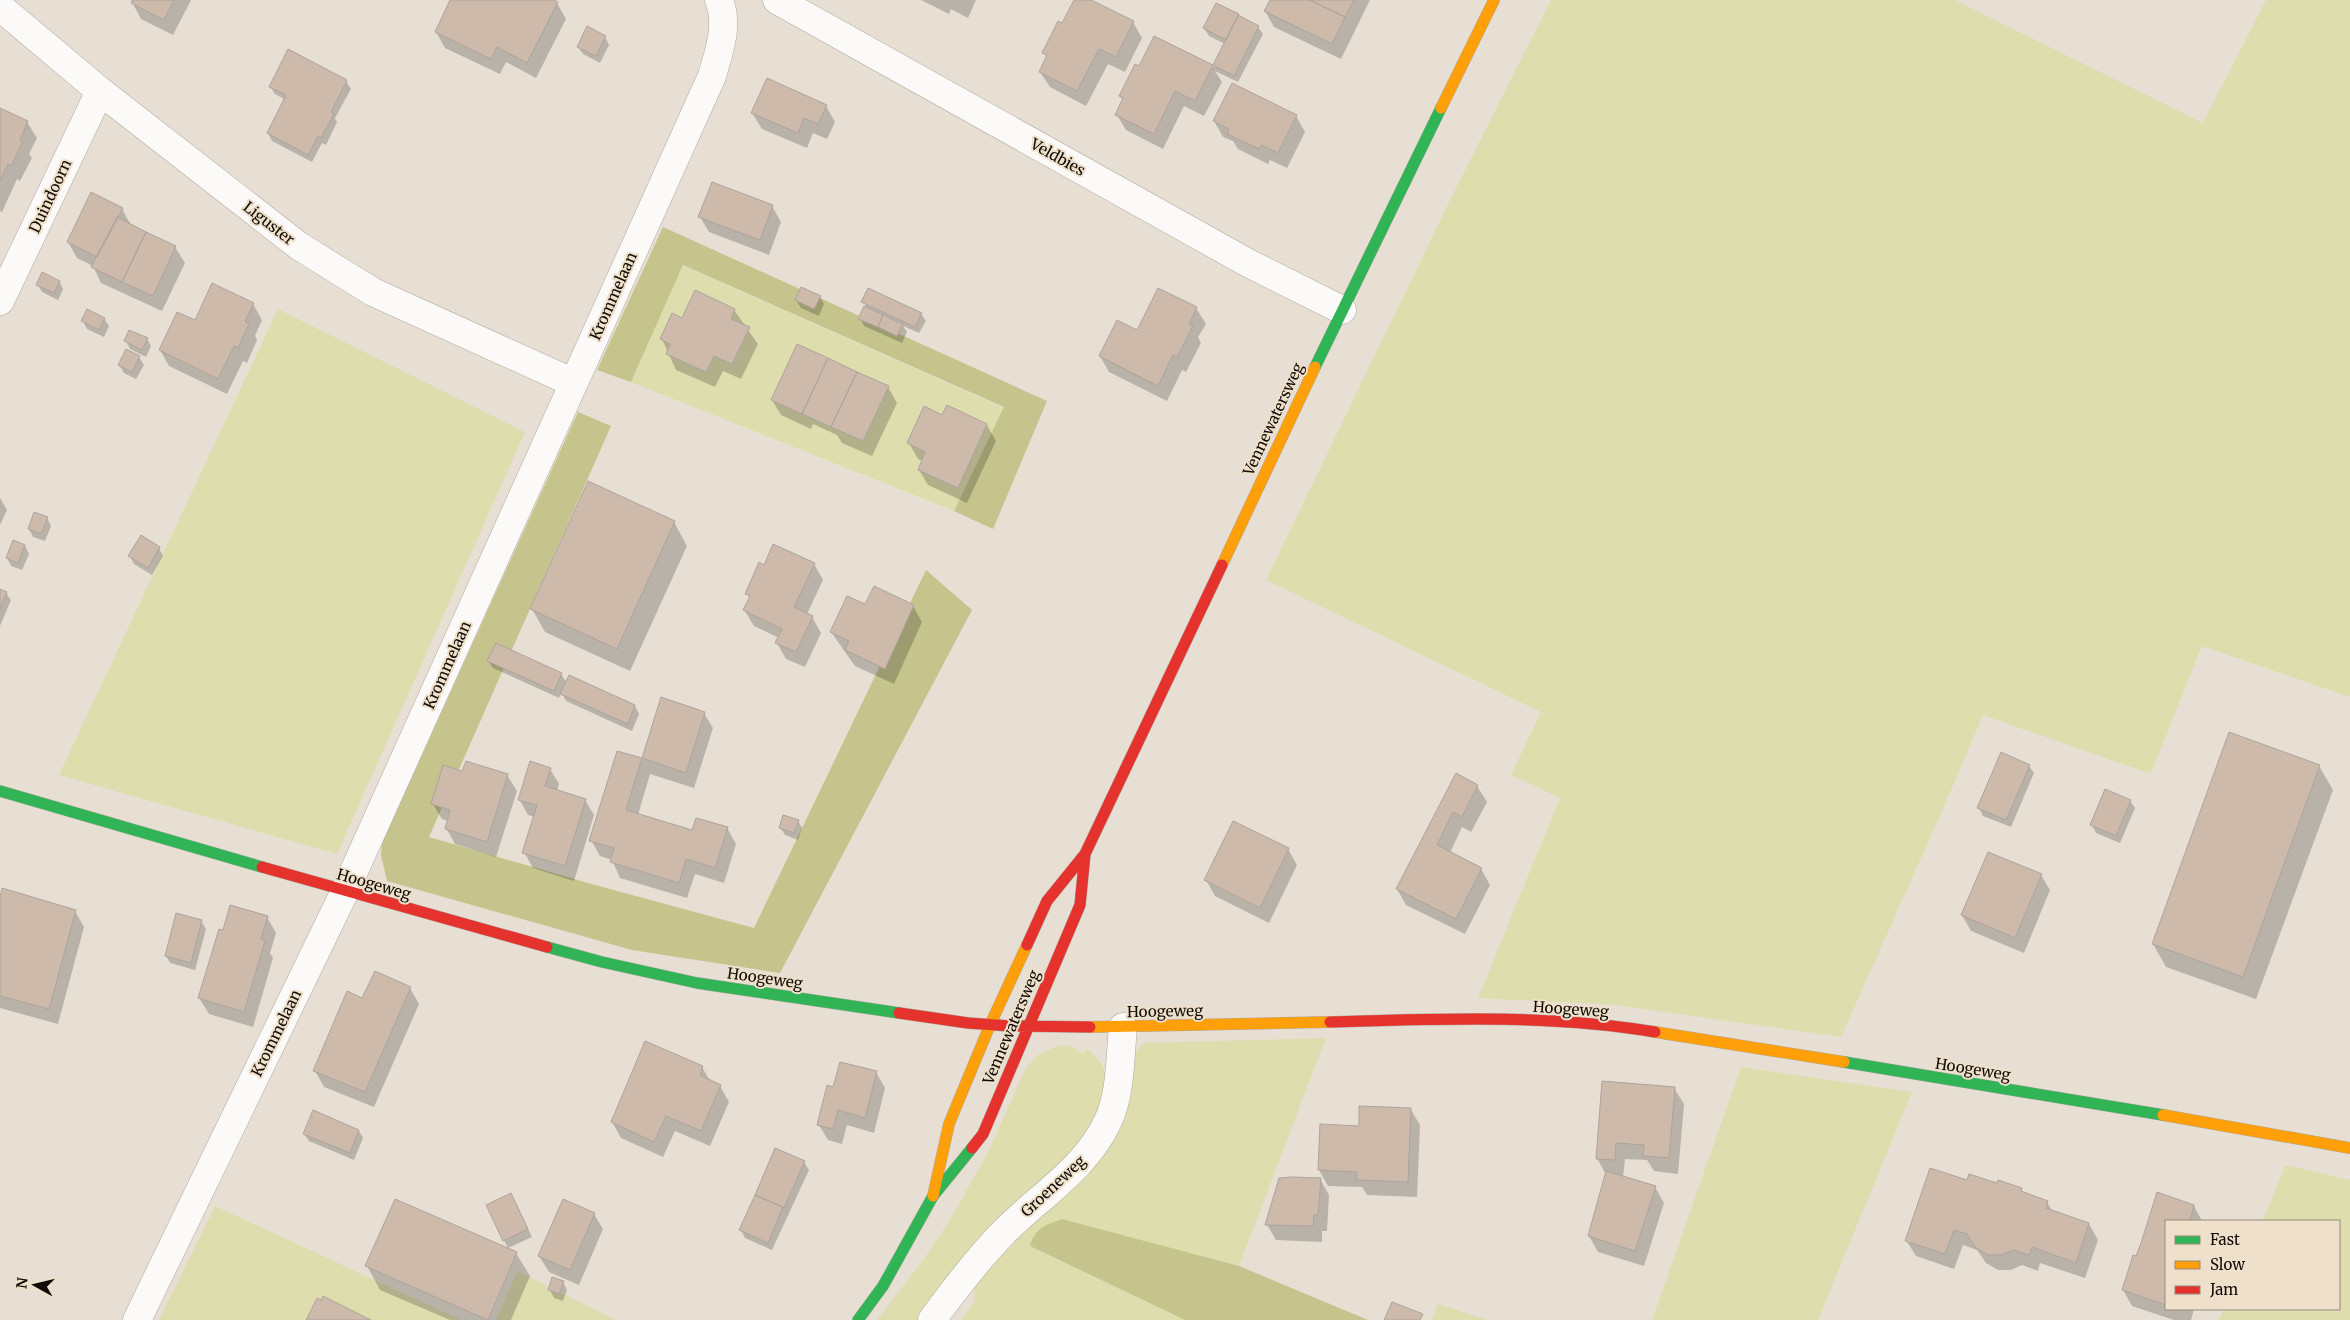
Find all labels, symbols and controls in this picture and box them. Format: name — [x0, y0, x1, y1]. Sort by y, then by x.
street label: Veldbies — [1026, 134, 1089, 180]
street label: Duindoorn — [25, 156, 75, 236]
street label: Liguster — [240, 197, 299, 249]
street label: Krommelaan — [585, 249, 641, 343]
street label: Vennewatersweg — [1238, 360, 1307, 479]
street label: Krommelaan — [419, 618, 475, 712]
street label: Hoogeweg — [335, 864, 413, 904]
street label: Hoogeweg — [726, 963, 804, 993]
street label: Vennewatersweg — [978, 967, 1044, 1088]
street label: Krommelaan — [247, 986, 305, 1079]
street label: Hoogeweg — [1532, 997, 1610, 1021]
street label: Hoogeweg — [1127, 1001, 1203, 1021]
street label: Hoogeweg — [1934, 1054, 2012, 1084]
street label: Groeneweg — [1017, 1151, 1089, 1221]
legend — [2165, 1220, 2340, 1310]
text: Fast — [2210, 1230, 2240, 1249]
text: Slow — [2210, 1255, 2245, 1274]
north arrow — [10, 1260, 60, 1310]
text: N — [12, 1276, 32, 1290]
text: Jam — [2209, 1280, 2238, 1299]

